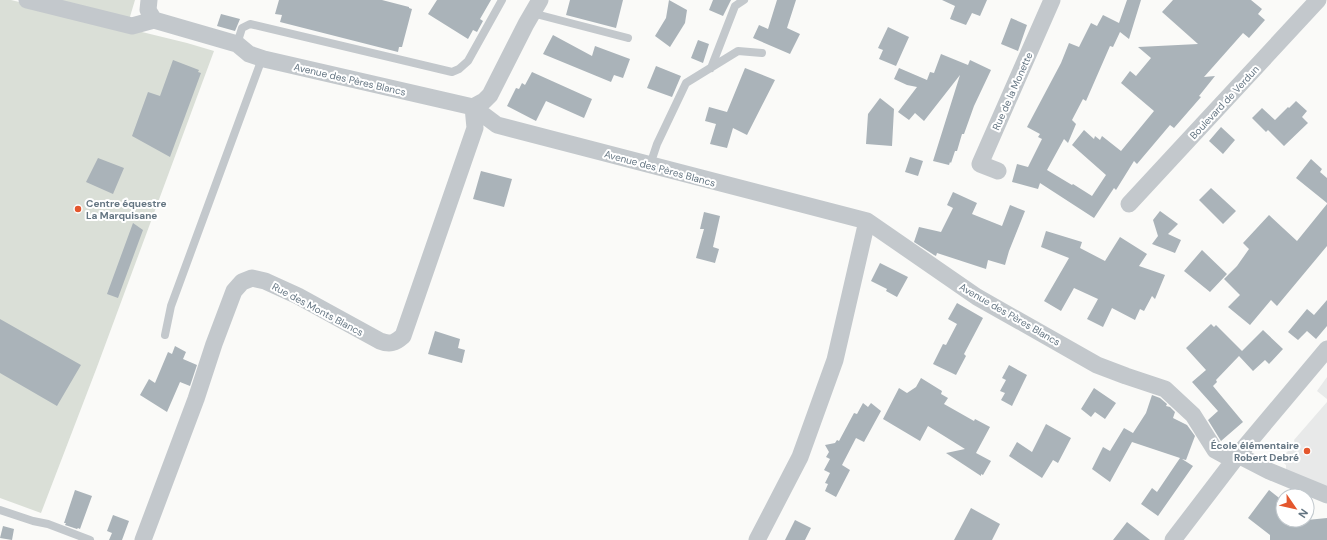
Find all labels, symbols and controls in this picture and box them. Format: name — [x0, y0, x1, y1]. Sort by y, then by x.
street label: Rue de la Monette — [989, 50, 1036, 132]
street label: Avenue des Pères Blancs — [293, 60, 407, 99]
street label: Boulevard de Verdun — [1187, 63, 1262, 142]
street label: Avenue des Pères Blancs — [603, 147, 717, 190]
place label: Centre équestre La Marquisane — [86, 197, 167, 222]
marker: Centre équestre La Marquisane — [73, 204, 83, 214]
street label: Rue des Monts Blancs — [270, 280, 366, 339]
street label: Avenue des Pères Blancs — [957, 280, 1063, 349]
place label: École élémentaire Robert Debré — [1211, 439, 1299, 464]
marker: École élémentaire Robert Debré — [1302, 446, 1312, 456]
north arrow — [1275, 488, 1315, 528]
text: N — [1295, 506, 1311, 521]

